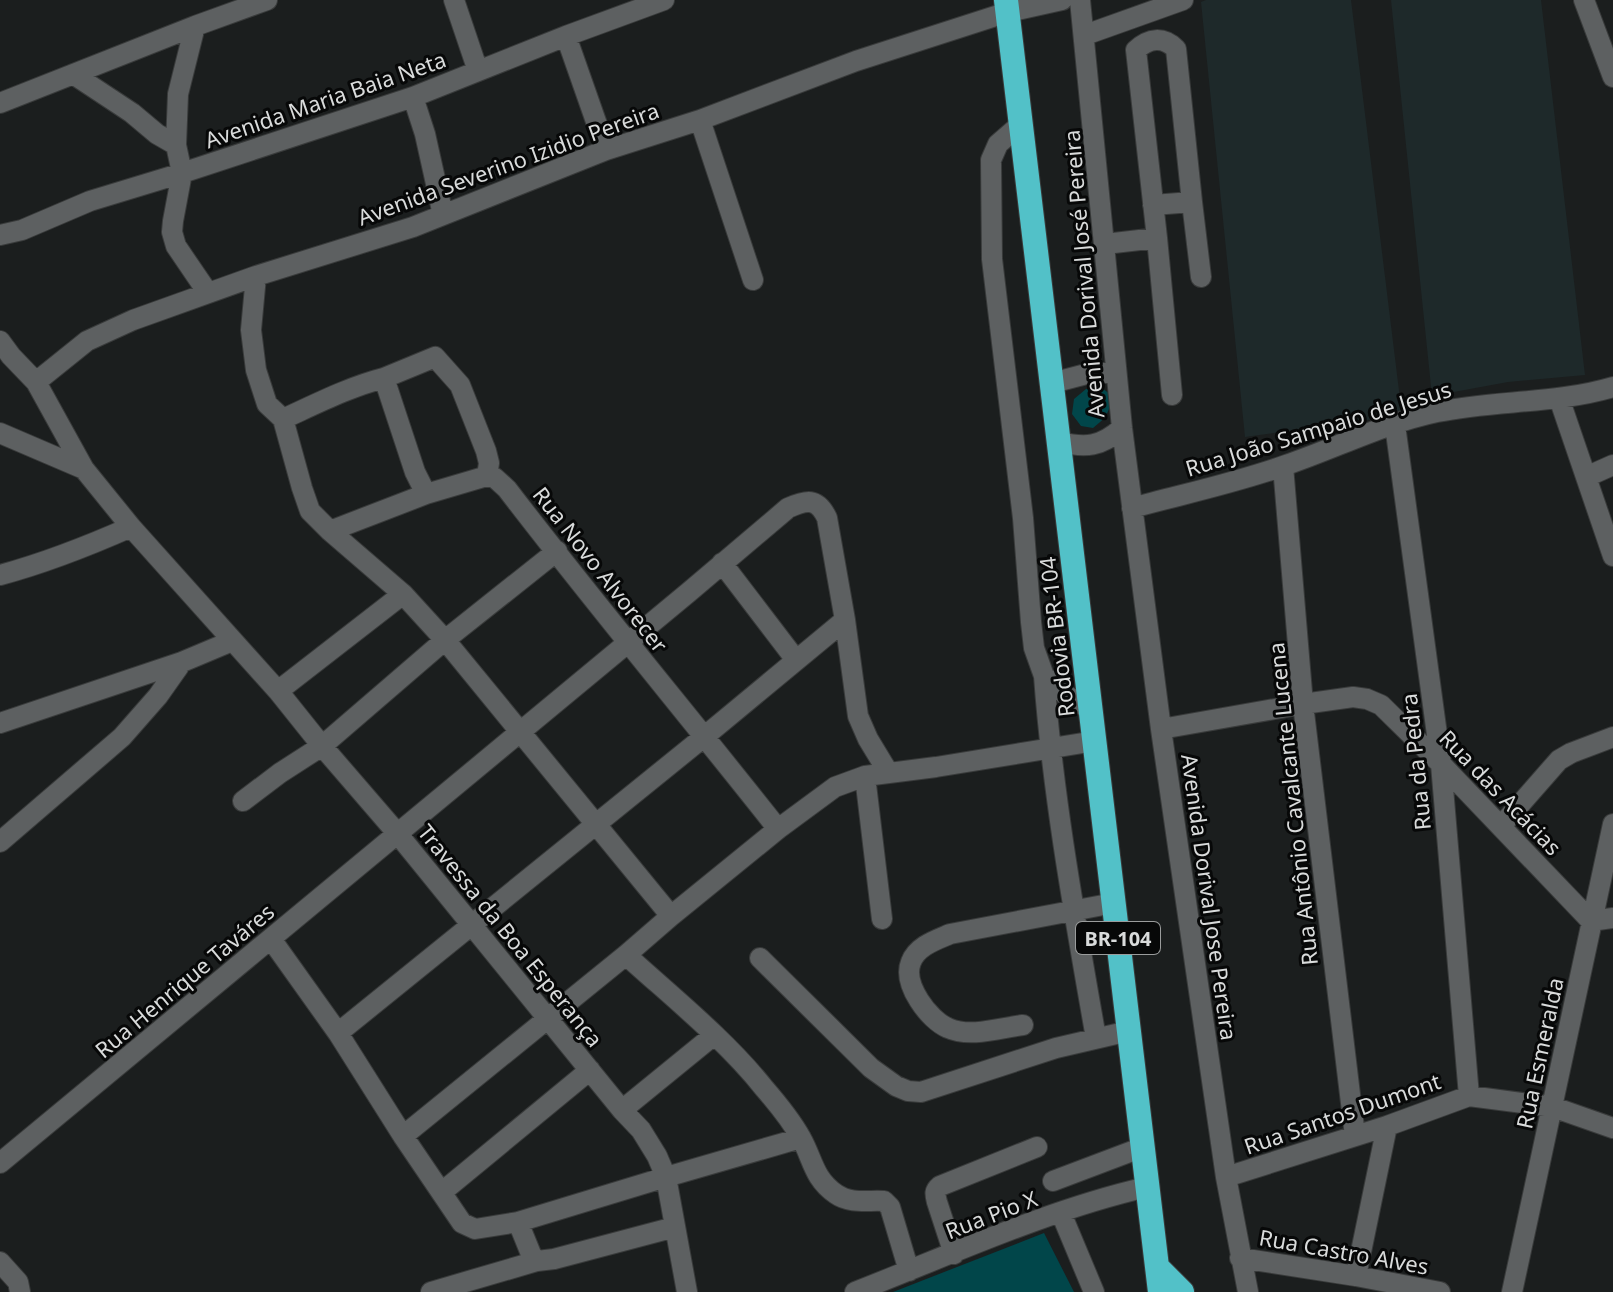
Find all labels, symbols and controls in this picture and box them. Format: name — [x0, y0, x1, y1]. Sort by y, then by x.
street label: Avenida Maria Baia Neta — [200, 44, 450, 154]
street label: Avenida Severino Izidio Pereira — [353, 94, 663, 232]
street label: Avenida Dorival José Pereira — [1055, 129, 1111, 419]
street label: Rua João Sampaio de Jesus — [1181, 373, 1455, 483]
street label: Rua Novo Alvorecer — [527, 480, 675, 658]
street label: Rodovia BR-104 — [1031, 555, 1081, 719]
street label: Rua Antônio Cavalcante Lucena — [1260, 641, 1324, 967]
street label: Rua da Pedra — [1393, 692, 1437, 832]
street label: Rua das Acácias — [1433, 723, 1569, 861]
street label: Avenida Dorival Jose Pereira — [1175, 752, 1245, 1042]
street label: Travessa da Boa Esperança — [412, 817, 610, 1053]
street label: Rua Henrique Taváres — [88, 896, 280, 1064]
road number: BR-104 — [1076, 922, 1160, 954]
street label: Rua Esmeralda — [1508, 975, 1570, 1131]
street label: Rua Santos Dumont — [1240, 1065, 1444, 1161]
street label: Rua Pio X — [941, 1183, 1041, 1245]
street label: Rua Castro Alves — [1257, 1221, 1431, 1281]

